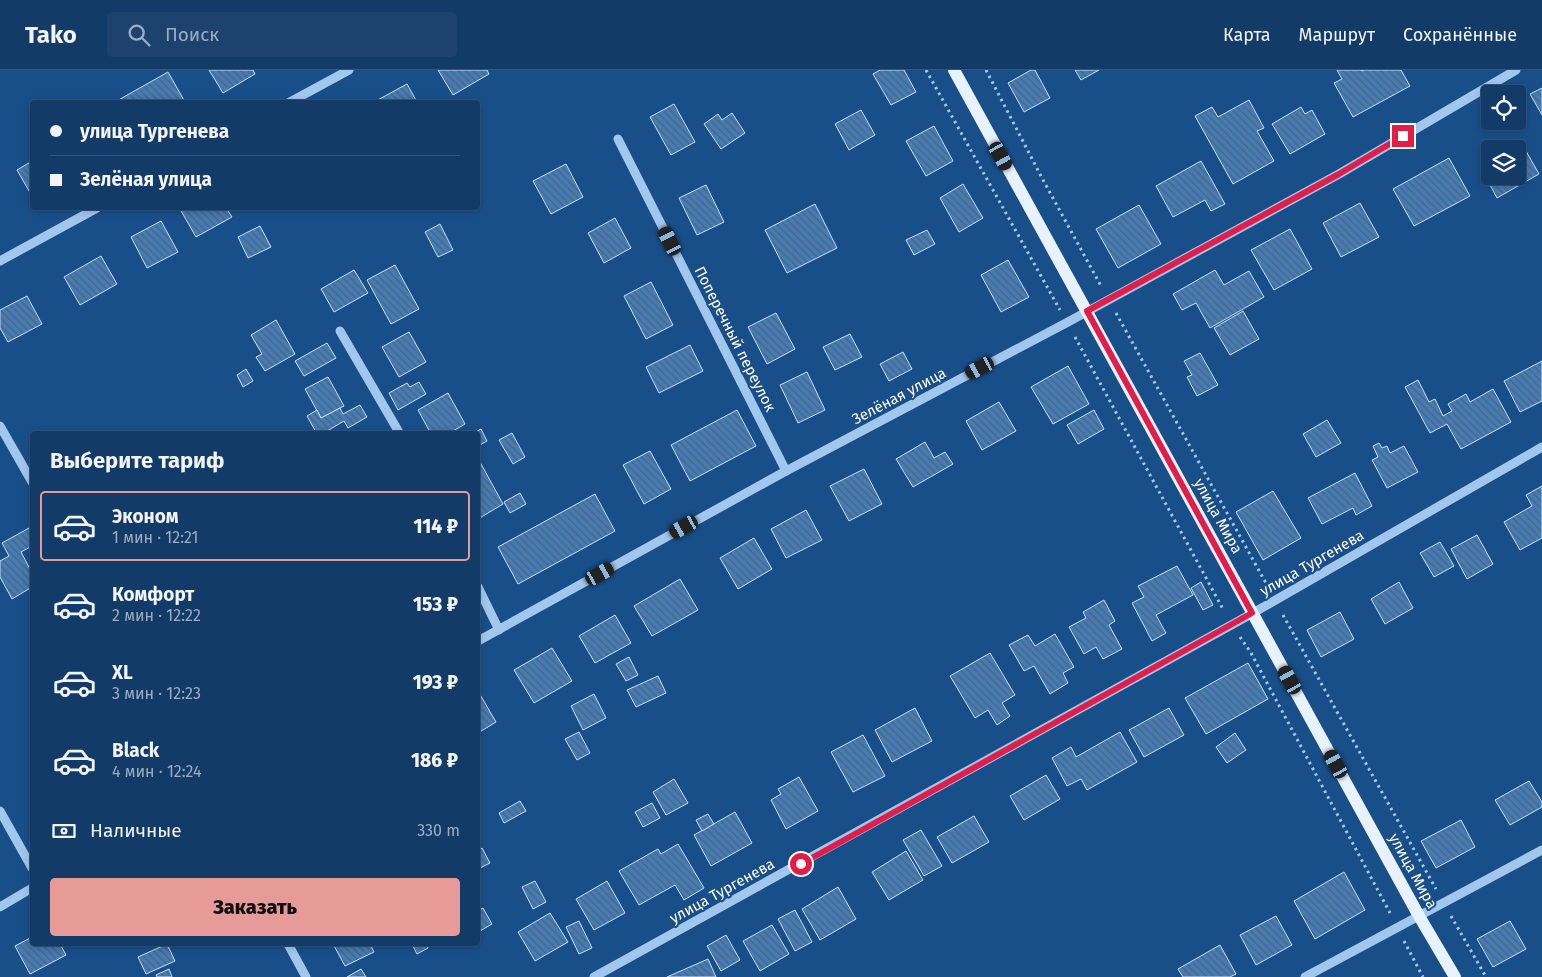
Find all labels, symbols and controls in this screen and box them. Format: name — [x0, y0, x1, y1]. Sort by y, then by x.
search box — [107, 12, 457, 57]
text: Tako — [25, 21, 77, 49]
icon: search — [125, 21, 153, 49]
text: Поиск — [165, 23, 219, 46]
text: Карта — [1223, 24, 1271, 46]
text: Маршрут — [1299, 24, 1375, 46]
text: Сохранённые — [1403, 24, 1517, 46]
map controls — [1481, 85, 1526, 185]
button: locate — [1481, 85, 1526, 130]
text: улица Тургенева — [80, 120, 229, 143]
route end — [1392, 125, 1414, 147]
car — [987, 139, 1014, 173]
button: layers — [1481, 140, 1526, 185]
text: Зелёная улица — [80, 168, 212, 191]
car — [656, 224, 683, 258]
street label: Поперечный переулок — [691, 263, 780, 415]
car — [963, 354, 996, 382]
street label: Зелёная улица — [849, 364, 949, 428]
text: Выберите тариф — [50, 447, 225, 474]
street label: улица Мира — [1190, 475, 1246, 557]
icon: car — [52, 504, 97, 549]
text: Эконом — [112, 505, 179, 528]
car — [667, 513, 700, 541]
text: 114 ₽ — [414, 515, 458, 538]
street label: улица Тургенева — [1257, 526, 1367, 600]
text: 1 мин · 12:21 — [112, 528, 198, 547]
car — [583, 560, 616, 588]
icon: car — [52, 582, 97, 627]
text: Комфорт — [112, 583, 194, 606]
text: 153 ₽ — [413, 593, 458, 616]
text: 2 мин · 12:22 — [112, 606, 201, 625]
icon: car — [52, 660, 97, 705]
text: XL — [112, 661, 133, 684]
car — [1276, 663, 1303, 697]
text: 193 ₽ — [413, 671, 458, 694]
text: 3 мин · 12:23 — [112, 684, 201, 703]
icon: car — [52, 738, 97, 783]
text: Black — [112, 739, 159, 762]
car — [1322, 747, 1349, 781]
text: 186 ₽ — [411, 749, 458, 772]
text: 4 мин · 12:24 — [112, 762, 202, 781]
icon: cash — [50, 817, 78, 845]
text: Наличные — [90, 819, 182, 842]
text: 330 m — [417, 821, 460, 840]
street label: улица Мира — [1385, 830, 1441, 912]
route start — [790, 853, 812, 875]
street label: улица Тургенева — [666, 855, 778, 927]
button: Заказать — [50, 878, 460, 936]

